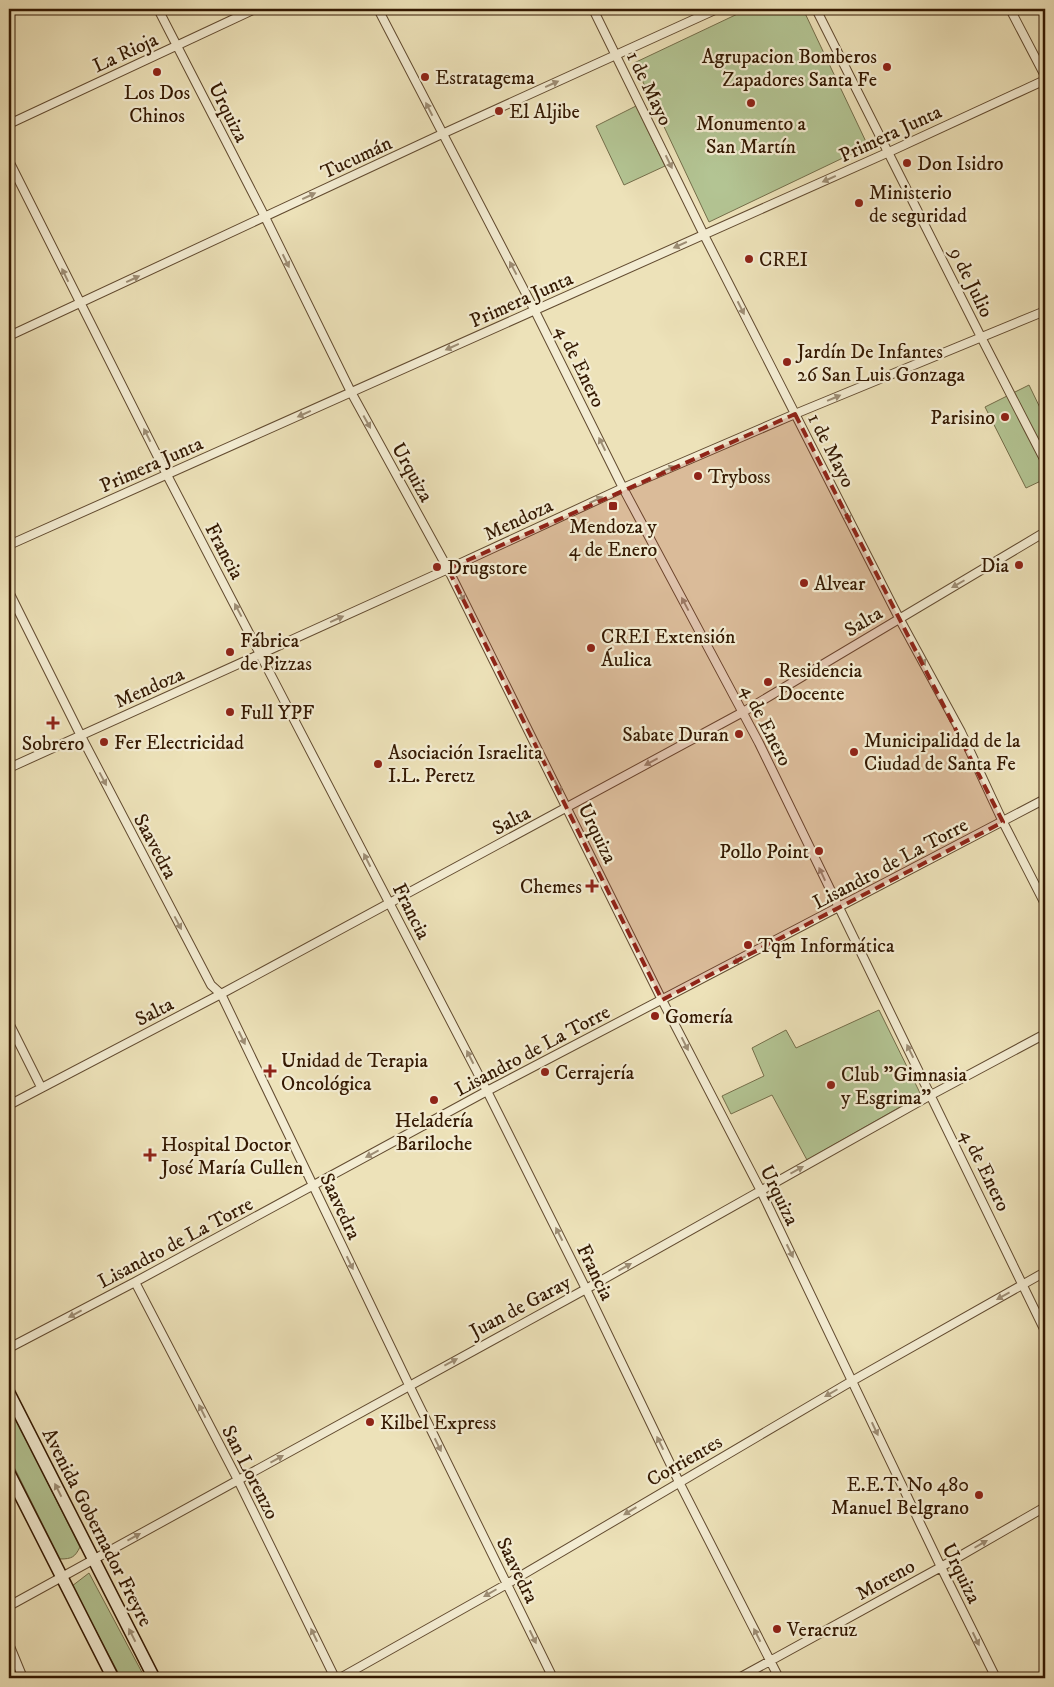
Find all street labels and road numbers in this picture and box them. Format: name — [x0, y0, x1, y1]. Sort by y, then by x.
street label: La Rioja — [89, 27, 162, 79]
street label: 1 de Mayo — [620, 47, 677, 130]
street label: Urquiza — [202, 78, 254, 147]
street label: Primera Junta — [835, 100, 946, 169]
street label: Tucumán — [317, 131, 397, 186]
street label: 9 de Julio — [943, 243, 998, 322]
street label: Primera Junta — [466, 266, 577, 334]
street label: 4 de Enero — [549, 321, 610, 412]
street label: 1 de Mayo — [801, 409, 860, 492]
street label: Primera Junta — [96, 431, 207, 499]
street label: Urquiza — [385, 439, 438, 507]
street label: Mendoza — [480, 493, 558, 547]
street label: Francia — [199, 519, 249, 584]
street label: Salta — [840, 601, 888, 643]
street label: Mendoza — [111, 662, 189, 715]
street label: 4 de Enero — [734, 681, 797, 771]
street label: Urquiza — [571, 799, 622, 868]
street label: Salta — [488, 801, 536, 842]
street label: Saavedra — [127, 810, 182, 884]
street label: Lisandro de La Torre — [809, 813, 973, 916]
street label: Francia — [386, 879, 436, 944]
street label: Salta — [131, 992, 179, 1033]
street label: Lisandro de La Torre — [451, 1000, 615, 1103]
street label: 4 de Enero — [954, 1125, 1015, 1216]
street label: Urquiza — [753, 1161, 804, 1230]
street label: Saavedra — [313, 1169, 366, 1244]
street label: Lisandro de La Torre — [94, 1192, 258, 1295]
street label: Francia — [570, 1240, 619, 1305]
street label: Juan de Garay — [464, 1270, 576, 1345]
street label: San Lorenzo — [215, 1421, 284, 1524]
street label: Avenida Gobernador Freyre — [36, 1424, 158, 1631]
street label: Corrientes — [643, 1430, 727, 1493]
street label: Saavedra — [490, 1534, 544, 1608]
street label: Urquiza — [935, 1539, 986, 1608]
street label: Moreno — [852, 1554, 920, 1607]

